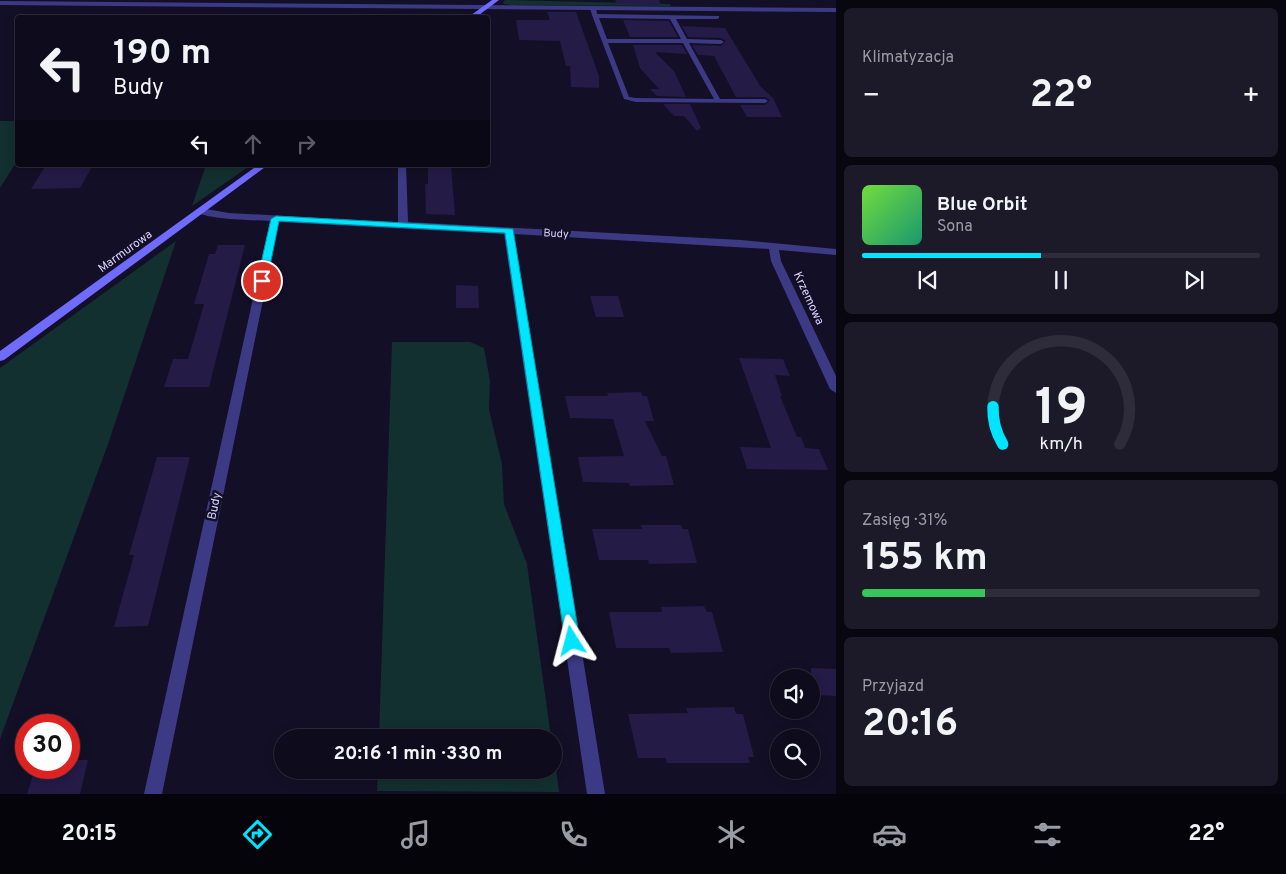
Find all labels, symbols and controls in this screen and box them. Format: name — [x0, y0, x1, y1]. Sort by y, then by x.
text: 190 m — [113, 32, 211, 76]
icon: left — [30, 35, 95, 100]
text: Klimatyzacja — [862, 48, 954, 68]
text: 22° — [1030, 72, 1092, 121]
text: Budy — [113, 75, 164, 102]
text: − — [862, 79, 880, 115]
text: + — [1242, 79, 1260, 115]
icon: left — [186, 130, 214, 158]
icon: ahead — [239, 130, 267, 158]
icon: right — [292, 130, 320, 158]
text: Blue Orbit — [937, 193, 1027, 217]
text: Sona — [937, 217, 973, 237]
street label: Budy — [543, 226, 569, 242]
street label: Marmurowa — [95, 227, 156, 277]
pin — [241, 260, 283, 302]
icon: previous — [914, 266, 942, 294]
icon: pause — [1047, 266, 1075, 294]
icon: next — [1180, 266, 1208, 294]
icon: arrive — [248, 267, 276, 295]
street label: Krzemowa — [789, 269, 827, 327]
text: 19 — [1035, 377, 1087, 443]
text: km/h — [1039, 433, 1083, 456]
street label: Budy — [204, 491, 226, 521]
text: Zasięg · 31% — [862, 511, 947, 531]
text: 155 km — [862, 535, 988, 584]
position arrow — [545, 614, 597, 666]
map controls — [770, 669, 820, 779]
button: sound — [770, 669, 820, 719]
text: Przyjazd — [862, 677, 924, 697]
text: 20:16 — [862, 701, 958, 750]
speed limit sign: 30 — [15, 714, 80, 779]
button: search — [770, 729, 820, 779]
text: 20:16 · 1 min · 330 m — [334, 742, 503, 766]
icon: directions — [240, 817, 275, 852]
icon: music — [398, 817, 433, 852]
icon: phone — [556, 817, 591, 852]
icon: climate — [714, 817, 749, 852]
icon: car — [872, 817, 907, 852]
icon: filters — [1030, 817, 1065, 852]
text: 20:15 — [62, 821, 117, 848]
text: 22° — [1188, 821, 1224, 848]

